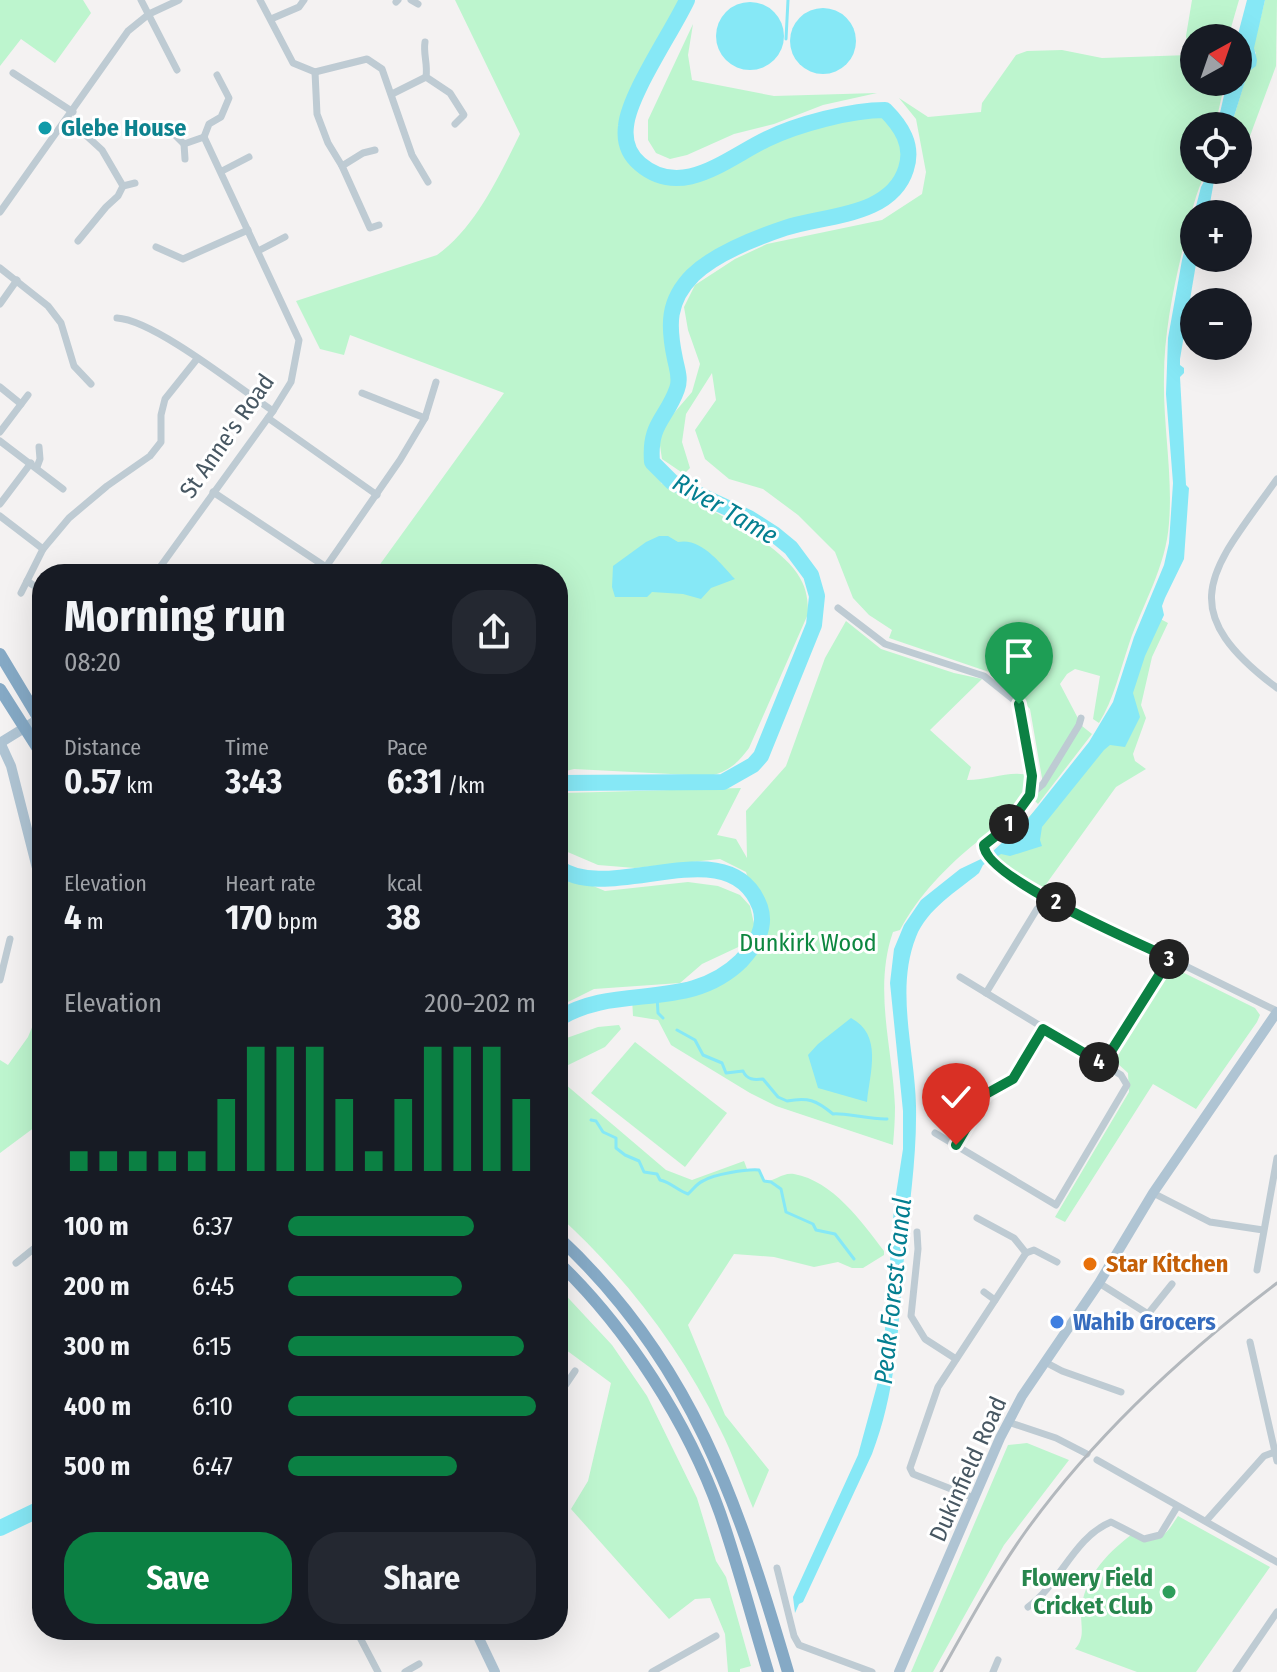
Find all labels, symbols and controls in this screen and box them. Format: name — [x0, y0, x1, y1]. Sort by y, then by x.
north arrow — [1180, 24, 1252, 96]
map controls — [1180, 24, 1252, 360]
button: locate — [1180, 112, 1252, 184]
place label: Glebe House — [61, 114, 186, 142]
marker: Glebe House — [36, 119, 54, 137]
button: + — [1180, 200, 1252, 272]
button: − — [1180, 288, 1252, 360]
street label: St Anne's Road — [174, 369, 280, 503]
water label: River Tame — [667, 467, 783, 551]
text: Morning run — [64, 590, 286, 643]
button: share — [452, 590, 536, 674]
pin — [985, 622, 1053, 704]
icon: arrive — [997, 634, 1041, 678]
text: 08:20 — [64, 647, 121, 678]
text: Distance — [64, 734, 141, 761]
text: Time — [225, 734, 269, 761]
text: Pace — [387, 734, 428, 761]
text: 0.57 — [64, 761, 121, 802]
text: 3:43 — [225, 761, 282, 802]
text: 6:31 — [387, 761, 443, 802]
text: km — [121, 772, 153, 799]
text: /km — [443, 772, 485, 799]
pin: 1 — [989, 804, 1029, 844]
text: 1 — [1004, 810, 1014, 837]
text: Elevation — [64, 870, 147, 897]
text: Heart rate — [225, 870, 316, 897]
text: kcal — [387, 870, 422, 897]
pin: 2 — [1036, 882, 1076, 922]
text: 2 — [1051, 888, 1061, 915]
text: 4 — [64, 897, 81, 938]
text: 170 — [225, 897, 272, 938]
text: 38 — [387, 897, 421, 938]
text: m — [81, 908, 104, 935]
text: bpm — [272, 908, 318, 935]
park label: Dunkirk Wood — [739, 929, 877, 957]
pin: 3 — [1149, 939, 1189, 979]
text: 3 — [1164, 945, 1174, 972]
text: Elevation — [64, 988, 162, 1019]
text: 200–202 m — [424, 988, 536, 1019]
pin: 4 — [1079, 1042, 1119, 1082]
text: 4 — [1093, 1048, 1105, 1075]
pin — [922, 1063, 990, 1145]
icon: check — [934, 1075, 978, 1119]
water label: Peak Forest Canal — [868, 1196, 918, 1386]
text: 100 m — [64, 1211, 129, 1242]
text: 6:37 — [192, 1211, 233, 1242]
place label: Star Kitchen — [1106, 1250, 1228, 1278]
marker: Star Kitchen — [1081, 1255, 1099, 1273]
text: 200 m — [64, 1271, 130, 1302]
text: 6:45 — [192, 1271, 235, 1302]
place label: Wahib Grocers — [1073, 1308, 1216, 1336]
marker: Wahib Grocers — [1048, 1313, 1066, 1331]
text: 300 m — [64, 1331, 130, 1362]
text: 6:15 — [192, 1331, 231, 1362]
text: 400 m — [64, 1391, 131, 1422]
text: 6:10 — [192, 1391, 233, 1422]
street label: Dukinfield Road — [924, 1392, 1012, 1546]
text: 500 m — [64, 1451, 130, 1482]
text: 6:47 — [192, 1451, 233, 1482]
button: Save — [64, 1532, 292, 1624]
button: Share — [308, 1532, 536, 1624]
place label: Flowery Field Cricket Club — [1022, 1564, 1153, 1620]
marker: Flowery Field Cricket Club — [1160, 1583, 1178, 1601]

